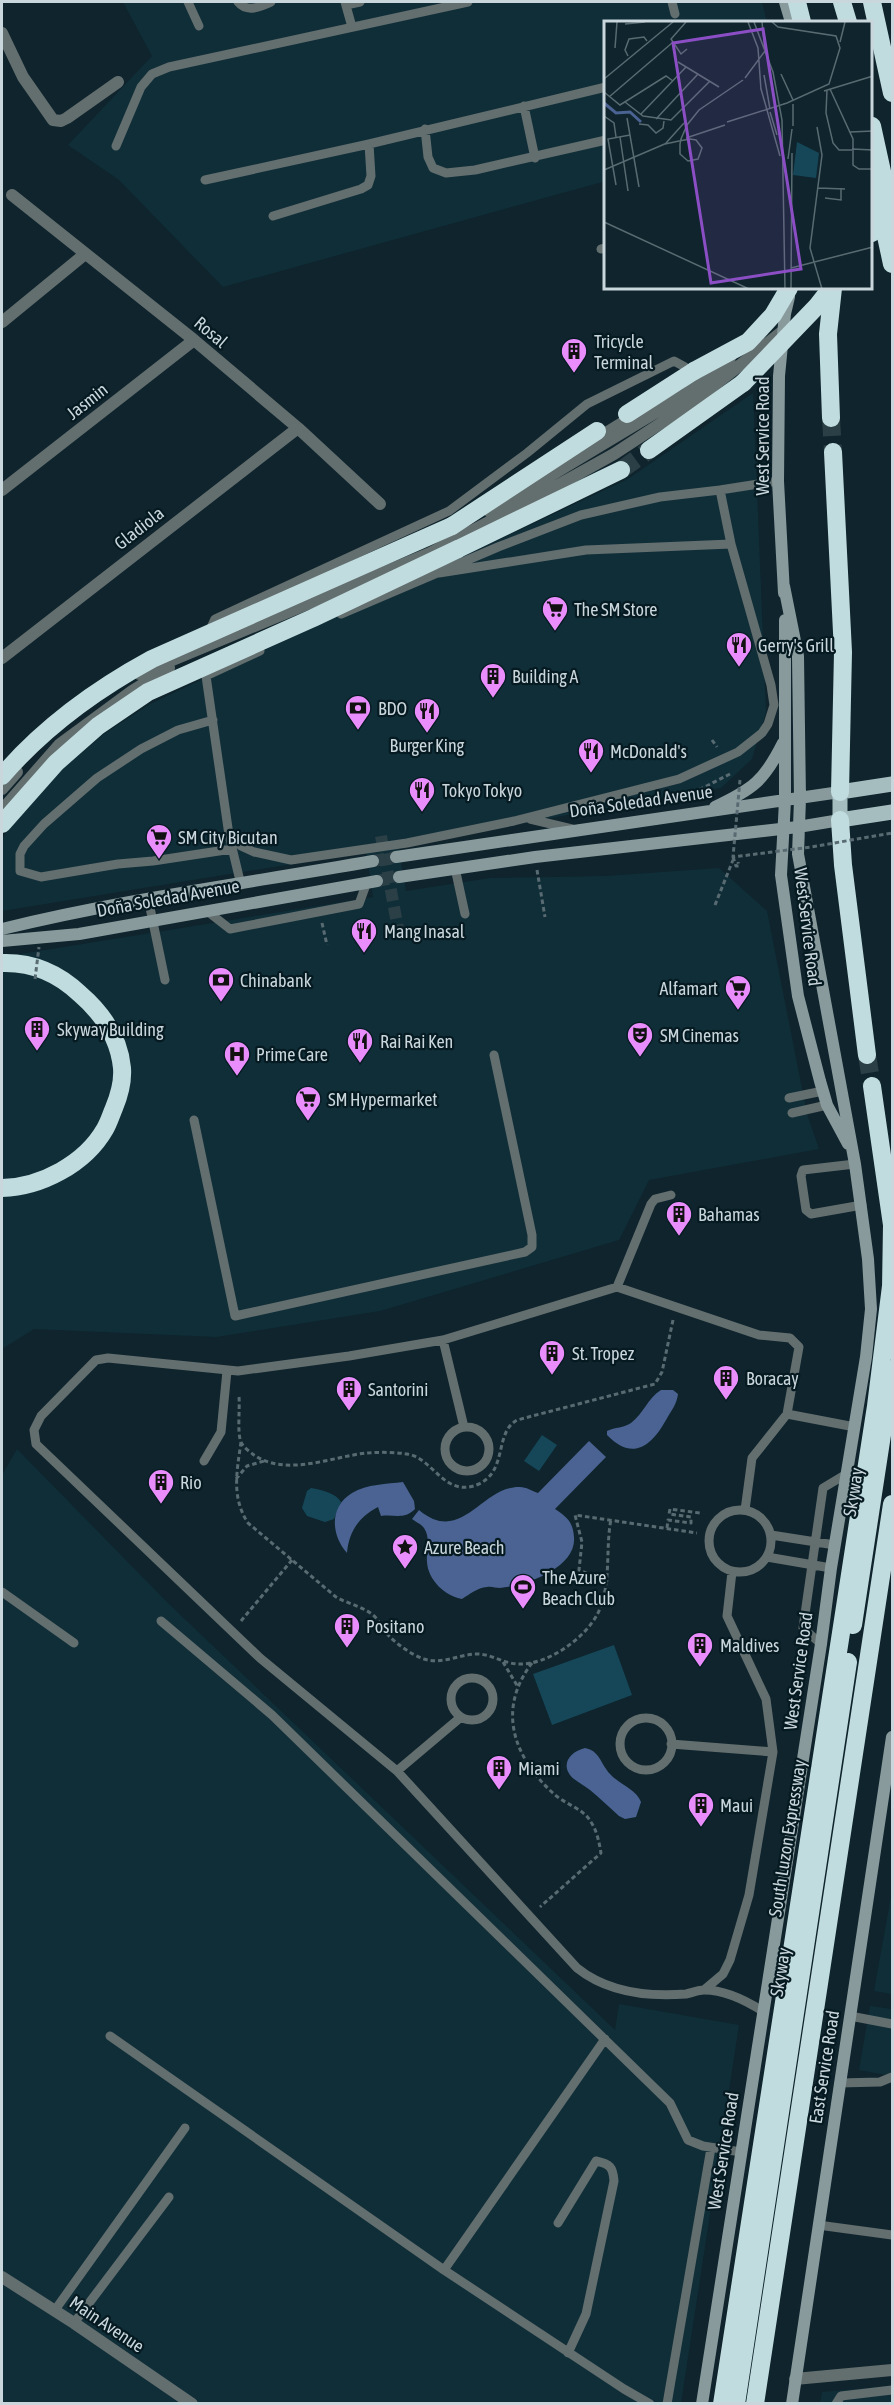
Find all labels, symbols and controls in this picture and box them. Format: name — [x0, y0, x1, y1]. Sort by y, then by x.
inset map — [604, 21, 873, 290]
street label: Rosal — [190, 312, 232, 352]
place label: Tricycle Terminal — [594, 331, 654, 373]
building icon: Tricycle Terminal — [559, 336, 589, 374]
street label: West Service Road — [752, 377, 773, 495]
street label: Jasmin — [62, 378, 112, 424]
street label: Gladiola — [110, 502, 168, 554]
supermarket icon: The SM Store — [540, 594, 570, 632]
place label: The SM Store — [574, 599, 658, 620]
restaurant icon: Gerry's Grill — [724, 630, 754, 668]
place label: Gerry's Grill — [758, 635, 834, 656]
building icon: Building A — [478, 661, 508, 699]
place label: Building A — [512, 666, 579, 687]
bank icon: BDO — [343, 693, 373, 731]
restaurant icon: Burger King — [412, 696, 442, 734]
place label: BDO — [378, 698, 407, 719]
place label: Burger King — [390, 735, 465, 756]
restaurant icon: McDonald's — [576, 736, 606, 774]
place label: McDonald's — [610, 741, 687, 762]
restaurant icon: Tokyo Tokyo — [407, 775, 437, 813]
place label: Tokyo Tokyo — [442, 780, 522, 801]
street label: Doña Soledad Avenue — [568, 781, 714, 821]
supermarket icon: SM City Bicutan — [144, 822, 174, 860]
place label: SM City Bicutan — [178, 827, 278, 848]
street label: West Service Road — [790, 867, 826, 987]
street label: Doña Soledad Avenue — [95, 875, 241, 921]
restaurant icon: Mang Inasal — [349, 916, 379, 954]
place label: Mang Inasal — [384, 921, 465, 942]
bank icon: Chinabank — [206, 965, 236, 1003]
place label: Chinabank — [240, 970, 312, 991]
supermarket icon: Alfamart — [723, 973, 753, 1011]
place label: Alfamart — [659, 978, 718, 999]
building icon: Skyway Building — [22, 1014, 52, 1052]
place label: Skyway Building — [57, 1019, 164, 1040]
theatre icon: SM Cinemas — [625, 1020, 655, 1058]
place label: SM Cinemas — [660, 1025, 739, 1046]
restaurant icon: Rai Rai Ken — [345, 1026, 375, 1064]
place label: Rai Rai Ken — [380, 1031, 453, 1052]
hospital icon: Prime Care — [222, 1039, 252, 1077]
place label: Prime Care — [256, 1044, 328, 1065]
supermarket icon: SM Hypermarket — [293, 1084, 323, 1122]
place label: SM Hypermarket — [328, 1089, 438, 1110]
building icon: Bahamas — [664, 1199, 694, 1237]
place label: Bahamas — [698, 1204, 760, 1225]
building icon: St. Tropez — [537, 1338, 567, 1376]
place label: St. Tropez — [572, 1343, 635, 1364]
building icon: Boracay — [711, 1363, 741, 1401]
place label: Boracay — [746, 1368, 799, 1389]
building icon: Santorini — [334, 1374, 364, 1412]
place label: Santorini — [368, 1379, 428, 1400]
street label: Skyway — [839, 1466, 867, 1518]
building icon: Rio — [146, 1467, 176, 1505]
place label: Rio — [180, 1472, 202, 1493]
place icon: Azure Beach — [390, 1532, 420, 1570]
place label: Azure Beach — [424, 1537, 504, 1558]
place label: The Azure Beach Club — [542, 1567, 615, 1609]
sports icon: The Azure Beach Club — [508, 1572, 538, 1610]
building icon: Positano — [332, 1611, 362, 1649]
street label: West Service Road — [779, 1611, 817, 1731]
place label: Positano — [366, 1616, 424, 1637]
building icon: Maldives — [685, 1630, 715, 1668]
place label: Maldives — [720, 1635, 779, 1656]
building icon: Miami — [484, 1753, 514, 1791]
place label: Miami — [518, 1758, 560, 1779]
street label: South Luzon Expressway — [764, 1758, 810, 1918]
building icon: Maui — [686, 1790, 716, 1828]
place label: Maui — [720, 1795, 753, 1816]
street label: Skyway — [766, 1946, 794, 1998]
street label: East Service Road — [805, 2009, 843, 2125]
street label: West Service Road — [703, 2091, 743, 2211]
street label: Main Avenue — [66, 2291, 148, 2357]

